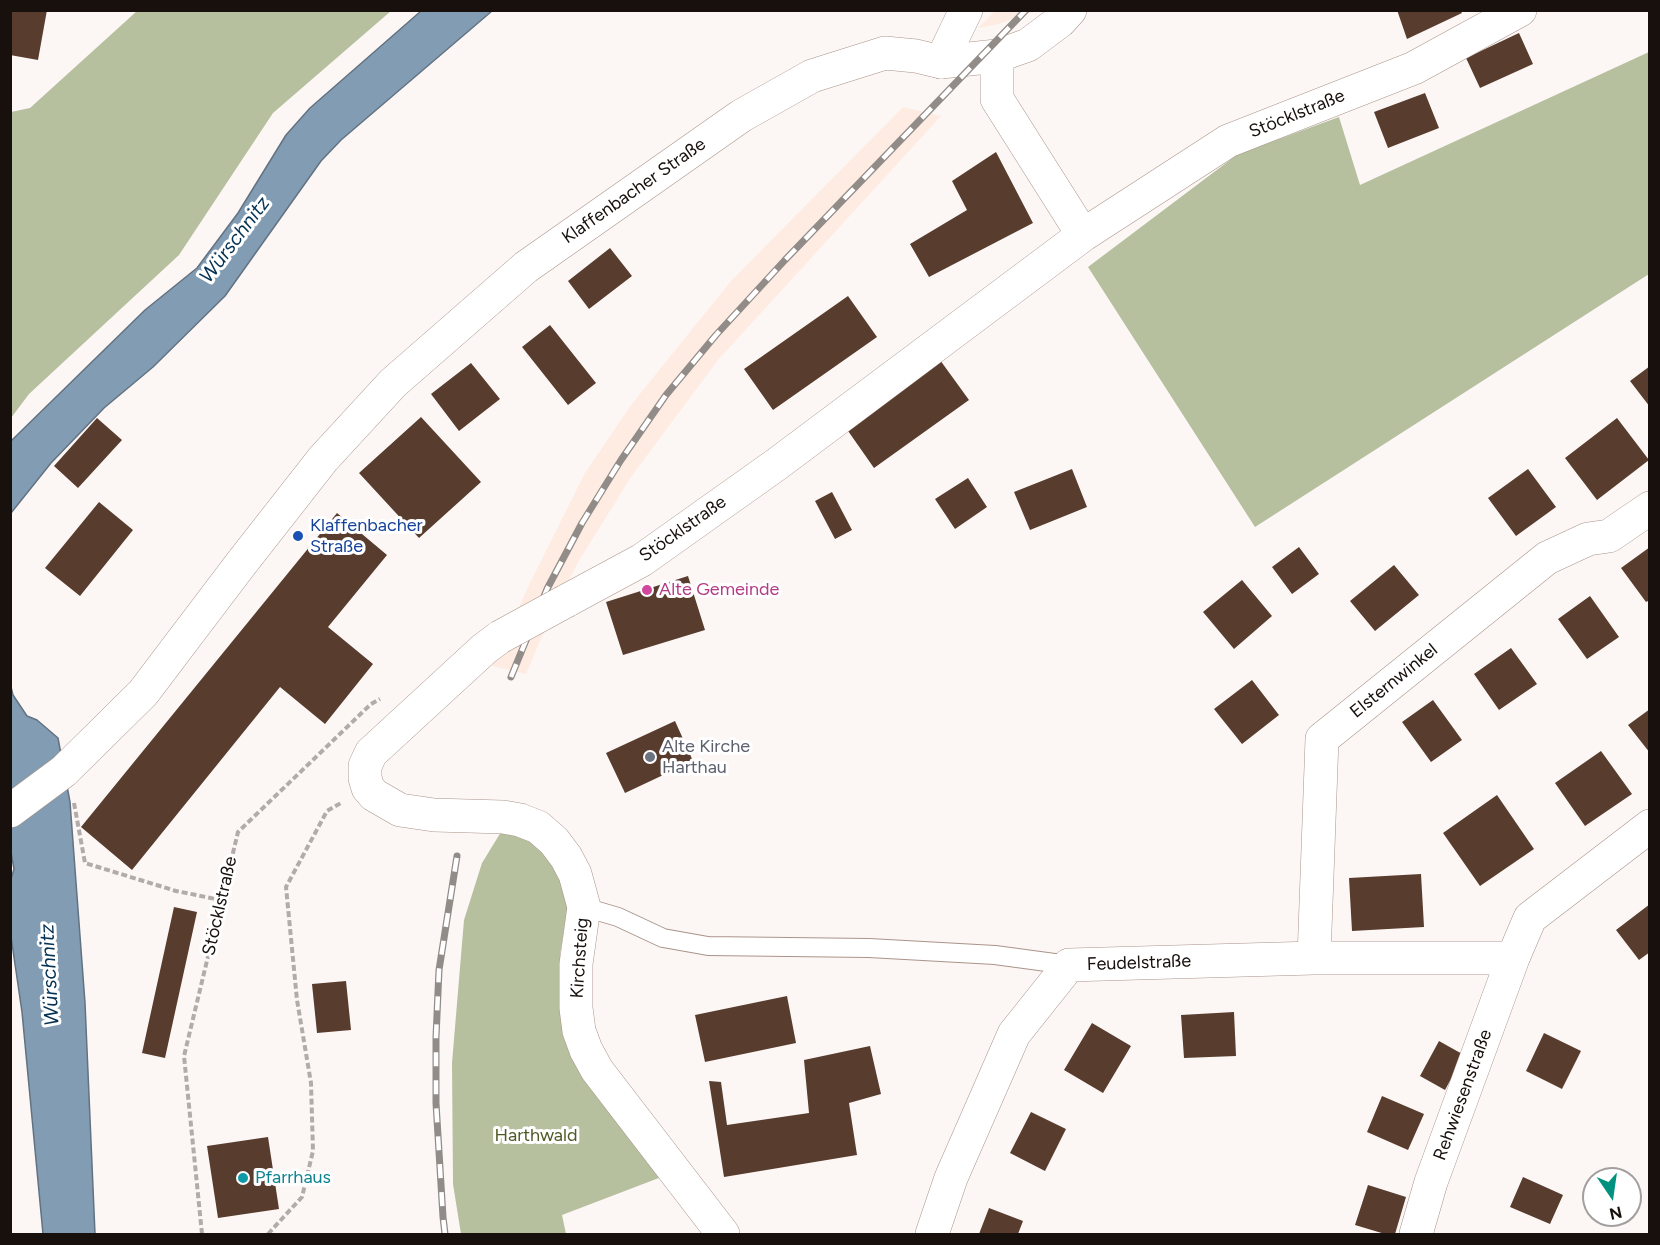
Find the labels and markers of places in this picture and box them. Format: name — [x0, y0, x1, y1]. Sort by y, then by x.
place label: Klaffenbacher Straße — [310, 515, 423, 558]
marker: Klaffenbacher Straße — [291, 529, 305, 543]
place label: Alte Gemeinde — [659, 579, 779, 601]
marker: Alte Gemeinde — [640, 583, 654, 597]
place label: Alte Kirche Harthau — [662, 736, 750, 778]
marker: Alte Kirche Harthau — [643, 750, 657, 764]
place label: Pfarrhaus — [255, 1167, 331, 1189]
marker: Pfarrhaus — [236, 1171, 250, 1185]

